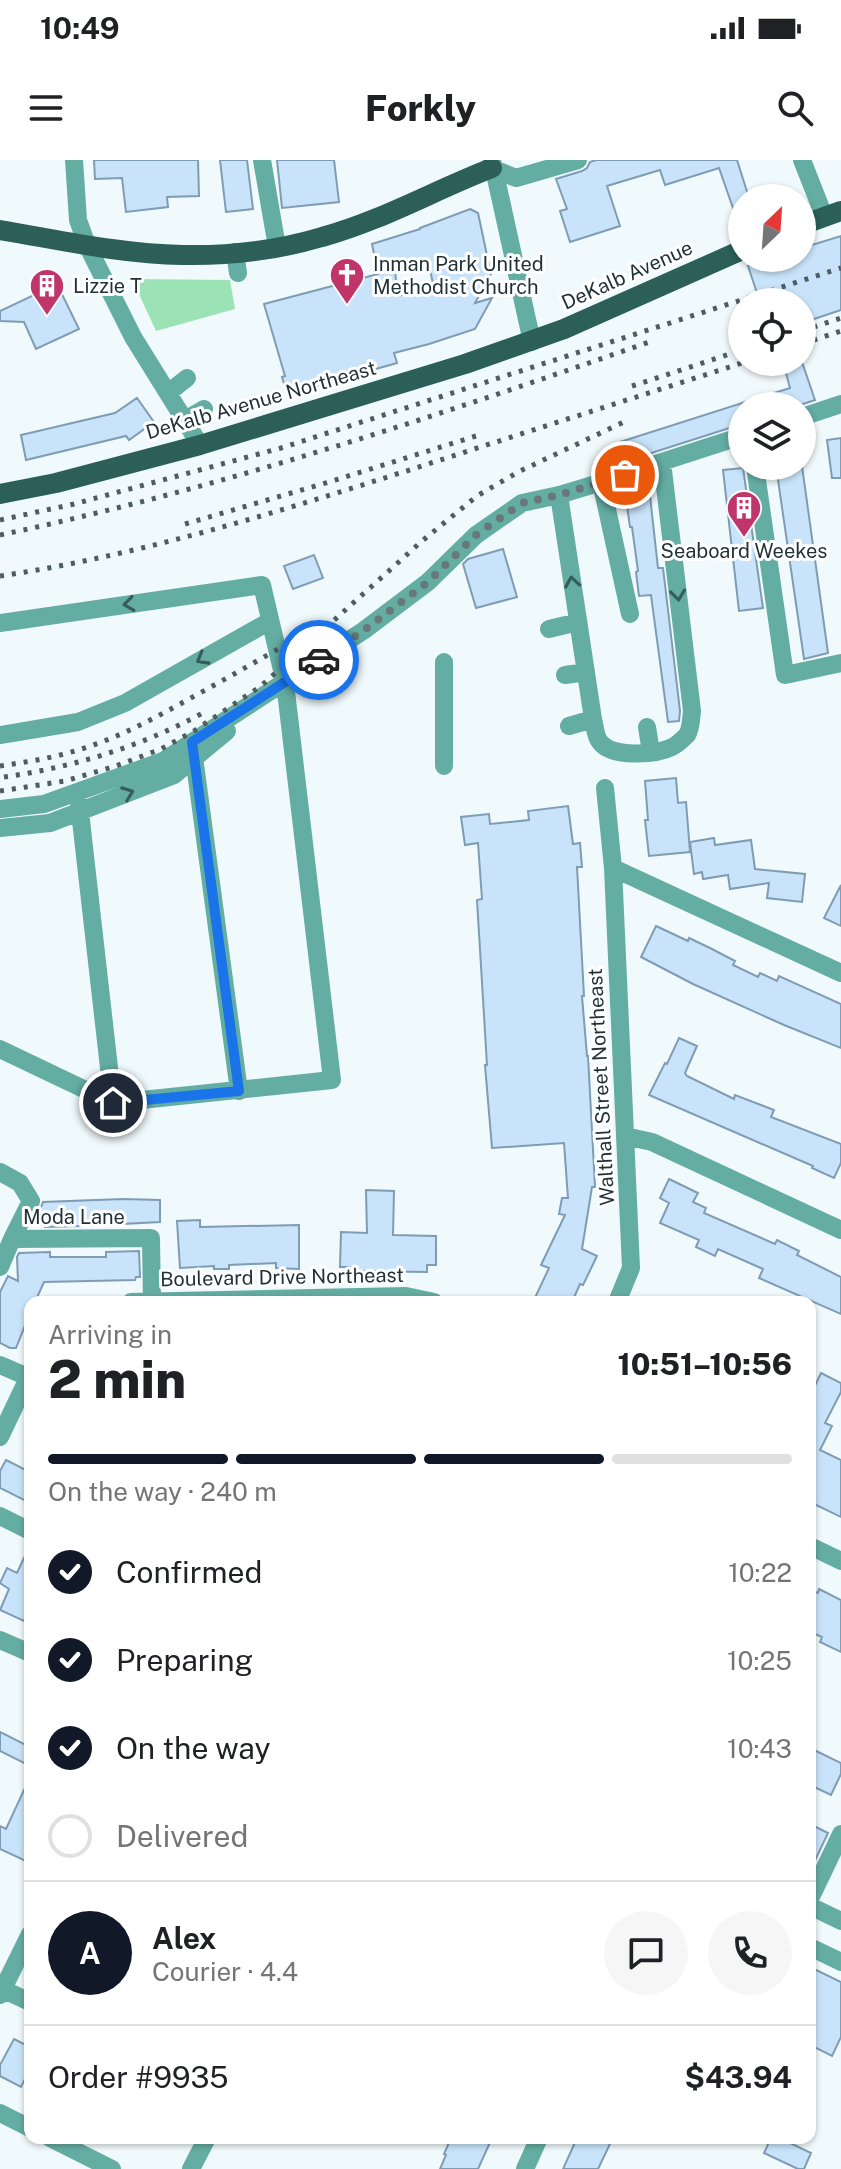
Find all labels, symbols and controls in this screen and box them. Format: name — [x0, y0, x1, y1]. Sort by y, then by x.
text: 10:49 — [40, 10, 120, 46]
icon: menu — [24, 86, 68, 130]
icon: search — [773, 86, 817, 130]
text: Forkly — [365, 87, 476, 129]
north arrow — [728, 184, 816, 272]
map controls — [728, 184, 816, 480]
street label: DeKalb Avenue — [558, 235, 696, 315]
place label: Inman Park United Methodist Church — [373, 252, 544, 299]
church icon: Inman Park United Methodist Church — [328, 256, 366, 306]
building icon: Lizzie T — [28, 267, 66, 317]
place label: Lizzie T — [73, 274, 142, 298]
button: locate — [728, 288, 816, 376]
street label: DeKalb Avenue Northeast — [143, 356, 379, 444]
button: layers — [728, 392, 816, 480]
pin — [591, 441, 659, 509]
icon: bag — [603, 453, 647, 497]
building icon: Seaboard Weekes — [725, 489, 763, 539]
place label: Seaboard Weekes — [661, 539, 827, 563]
one-way arrow — [564, 575, 581, 588]
one-way arrow — [670, 589, 687, 602]
one-way arrow — [122, 595, 136, 612]
courier — [279, 620, 359, 700]
icon: car — [297, 638, 341, 682]
one-way arrow — [197, 649, 211, 665]
one-way arrow — [120, 786, 134, 803]
street label: Walthall Street Northeast — [583, 968, 619, 1206]
pin — [79, 1069, 147, 1137]
icon: home — [91, 1081, 135, 1125]
street label: Moda Lane — [23, 1205, 125, 1229]
street label: Boulevard Drive Northeast — [160, 1263, 404, 1291]
text: Arriving in — [48, 1319, 172, 1350]
text: 10:51–10:56 — [618, 1346, 792, 1382]
text: 2 min — [48, 1349, 186, 1410]
text: On the way · 240 m — [48, 1476, 277, 1507]
icon: check — [48, 1550, 92, 1594]
text: Confirmed — [116, 1554, 262, 1590]
text: 10:22 — [728, 1557, 792, 1588]
icon: check — [48, 1638, 92, 1682]
text: Preparing — [116, 1642, 253, 1678]
text: 10:25 — [727, 1645, 792, 1676]
icon: check — [48, 1726, 92, 1770]
text: On the way — [116, 1730, 270, 1766]
text: 10:43 — [727, 1733, 792, 1764]
text: Delivered — [116, 1818, 248, 1854]
button: chat — [604, 1911, 688, 1995]
button: phone — [708, 1911, 792, 1995]
text: Alex — [152, 1920, 216, 1956]
text: A — [79, 1935, 101, 1971]
text: Courier · 4.4 — [152, 1956, 298, 1987]
text: Order #9935 — [48, 2059, 229, 2095]
text: $43.94 — [685, 2059, 792, 2095]

